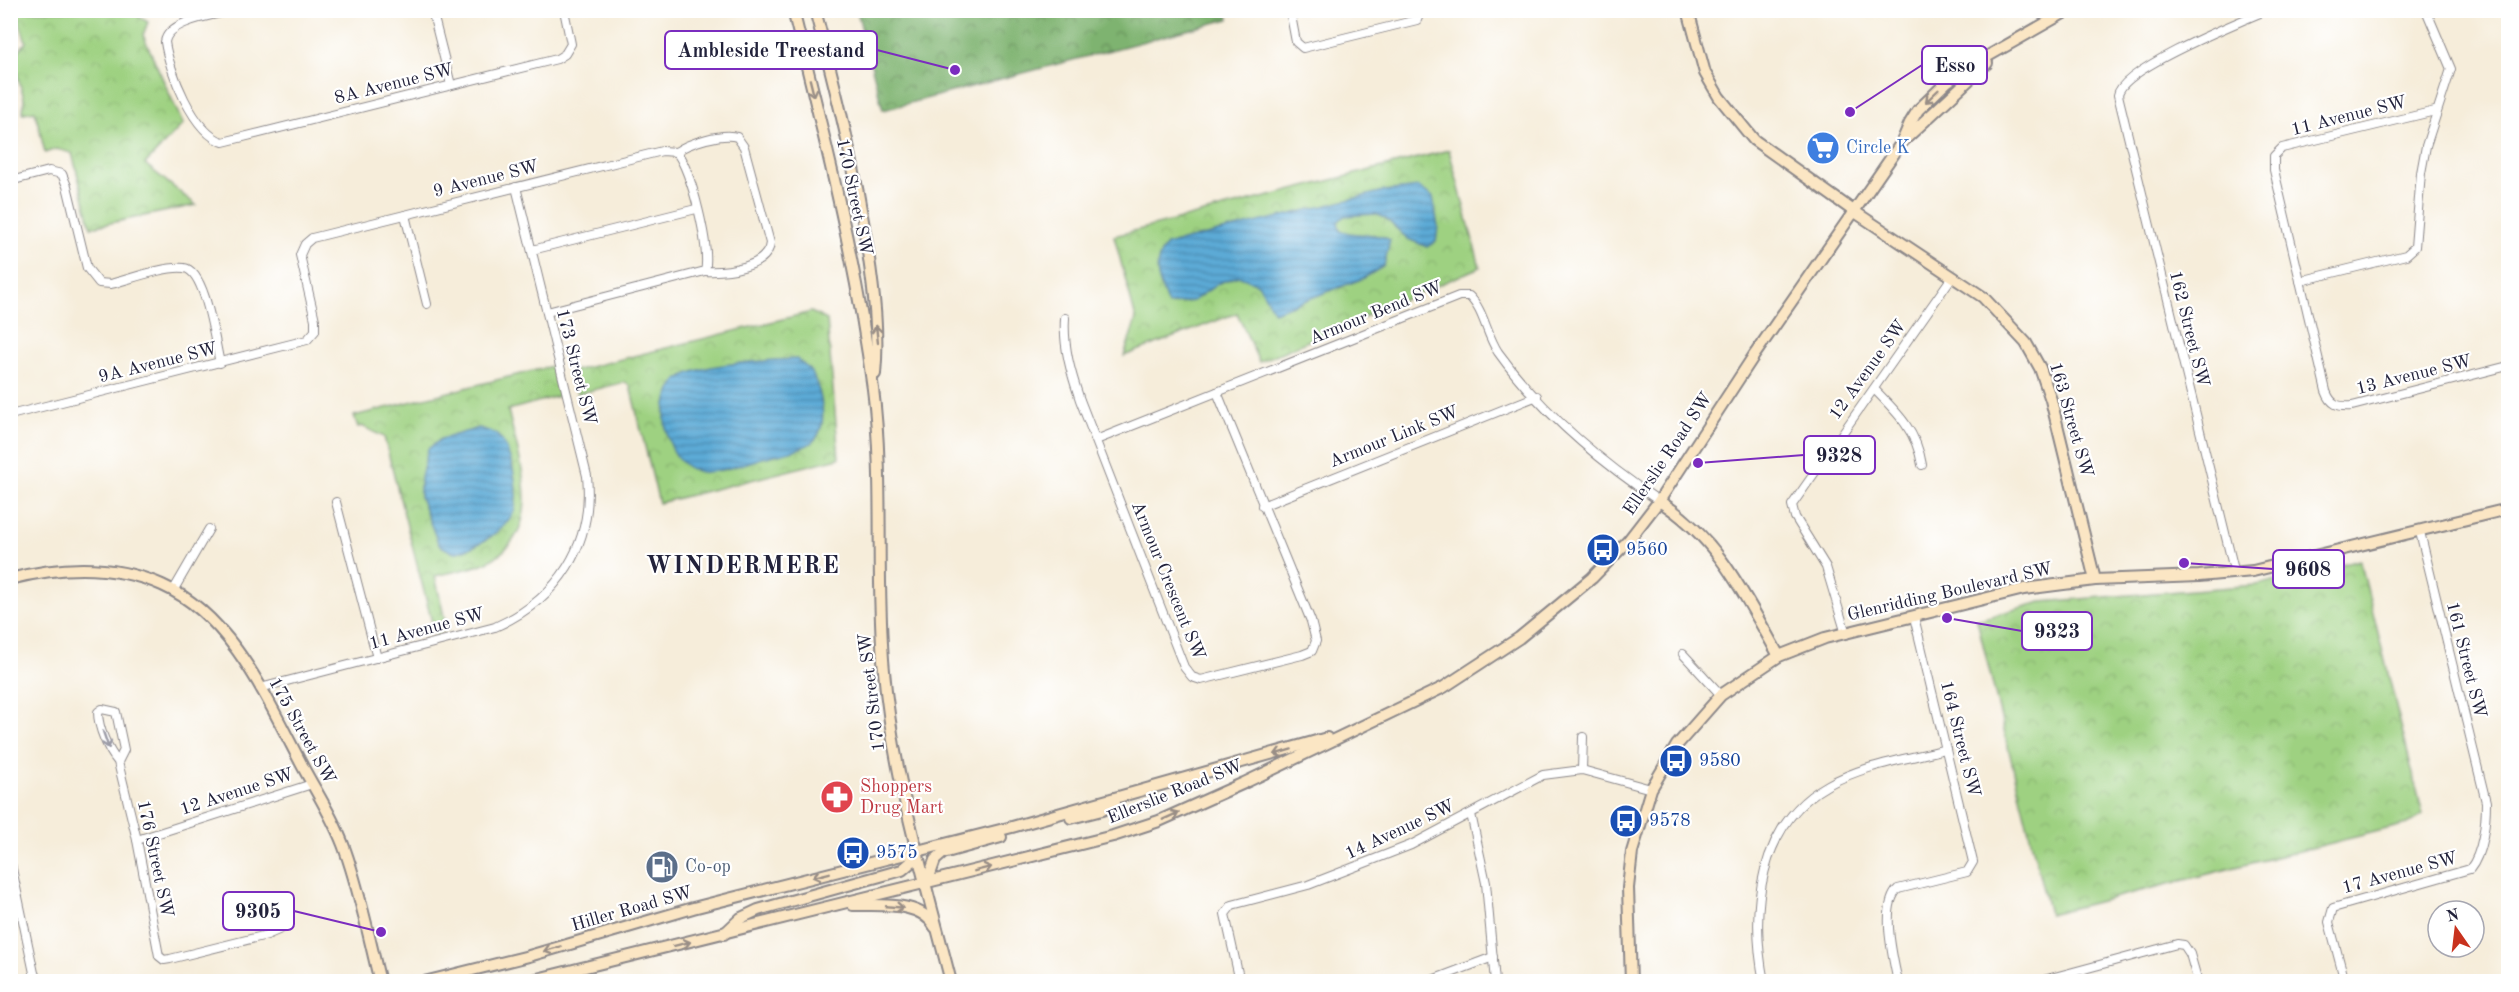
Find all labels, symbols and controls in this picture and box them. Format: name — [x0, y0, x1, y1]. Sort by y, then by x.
callout: Ambleside Treestand — [665, 31, 877, 69]
text: Ambleside Treestand — [677, 42, 865, 62]
callout: Esso — [1922, 46, 1987, 84]
text: Esso — [1934, 57, 1976, 77]
street label: 8A Avenue SW — [333, 61, 455, 107]
one-way arrow — [807, 78, 818, 97]
one-way arrow — [1925, 89, 1940, 103]
street label: 11 Avenue SW — [2289, 93, 2409, 139]
supermarket icon: Circle K — [1805, 130, 1841, 166]
street label: 170 Street SW — [833, 137, 875, 257]
place label: Circle K — [1846, 139, 1910, 157]
street label: 9 Avenue SW — [431, 157, 541, 201]
street label: 162 Street SW — [2166, 269, 2212, 389]
street label: Armour Bend SW — [1307, 278, 1445, 348]
street label: 173 Street SW — [553, 307, 599, 427]
street label: 12 Avenue SW — [1826, 317, 1910, 423]
one-way arrow — [871, 325, 882, 345]
street label: 9A Avenue SW — [97, 340, 219, 386]
street label: 13 Avenue SW — [2354, 352, 2474, 398]
street label: 163 Street SW — [2046, 360, 2096, 480]
street label: Ellerslie Road SW — [1620, 389, 1716, 519]
street label: Armour Link SW — [1327, 403, 1461, 471]
callout: 9328 — [1804, 436, 1875, 474]
text: 9328 — [1816, 447, 1862, 467]
street label: Armour Crescent SW — [1128, 499, 1208, 663]
bus stop icon: 9560 — [1585, 532, 1621, 568]
place label: 9560 — [1626, 541, 1668, 559]
callout: 9608 — [2273, 550, 2344, 588]
district label: WINDERMERE — [646, 555, 840, 579]
street label: Glenridding Boulevard SW — [1845, 560, 2055, 624]
text: 9608 — [2285, 561, 2331, 581]
street label: 161 Street SW — [2443, 600, 2489, 720]
street label: 11 Avenue SW — [367, 605, 487, 653]
callout: 9323 — [2022, 612, 2092, 650]
text: 9323 — [2034, 623, 2080, 643]
street label: 170 Street SW — [856, 632, 888, 752]
street label: 175 Street SW — [265, 674, 339, 788]
street label: 164 Street SW — [1937, 679, 1983, 799]
one-way arrow — [101, 730, 112, 749]
bus stop icon: 9580 — [1658, 743, 1694, 779]
one-way arrow — [1274, 747, 1293, 758]
place label: 9580 — [1699, 752, 1741, 770]
street label: Ellerslie Road SW — [1105, 757, 1245, 827]
street label: 12 Avenue SW — [178, 765, 296, 819]
place label: Shoppers Drug Mart — [860, 778, 943, 817]
pharmacy icon: Shoppers Drug Mart — [819, 779, 855, 815]
street label: 14 Avenue SW — [1342, 797, 1458, 863]
street label: 176 Street SW — [134, 799, 176, 919]
bus stop icon: 9578 — [1608, 803, 1644, 839]
one-way arrow — [1161, 809, 1179, 821]
place label: 9578 — [1649, 812, 1691, 830]
bus stop icon: 9575 — [835, 835, 871, 871]
place label: 9575 — [876, 844, 918, 862]
fuel station icon: Co-op — [644, 849, 680, 885]
street label: 17 Avenue SW — [2340, 849, 2460, 897]
place label: Co-op — [685, 858, 731, 876]
one-way arrow — [974, 863, 993, 874]
one-way arrow — [812, 870, 831, 882]
street label: Hiller Road SW — [569, 883, 695, 935]
callout: 9305 — [223, 892, 294, 930]
north arrow — [2426, 899, 2486, 959]
text: 9305 — [235, 902, 281, 923]
one-way arrow — [885, 902, 905, 913]
text: N — [2445, 907, 2461, 926]
one-way arrow — [672, 938, 691, 950]
one-way arrow — [543, 944, 562, 955]

